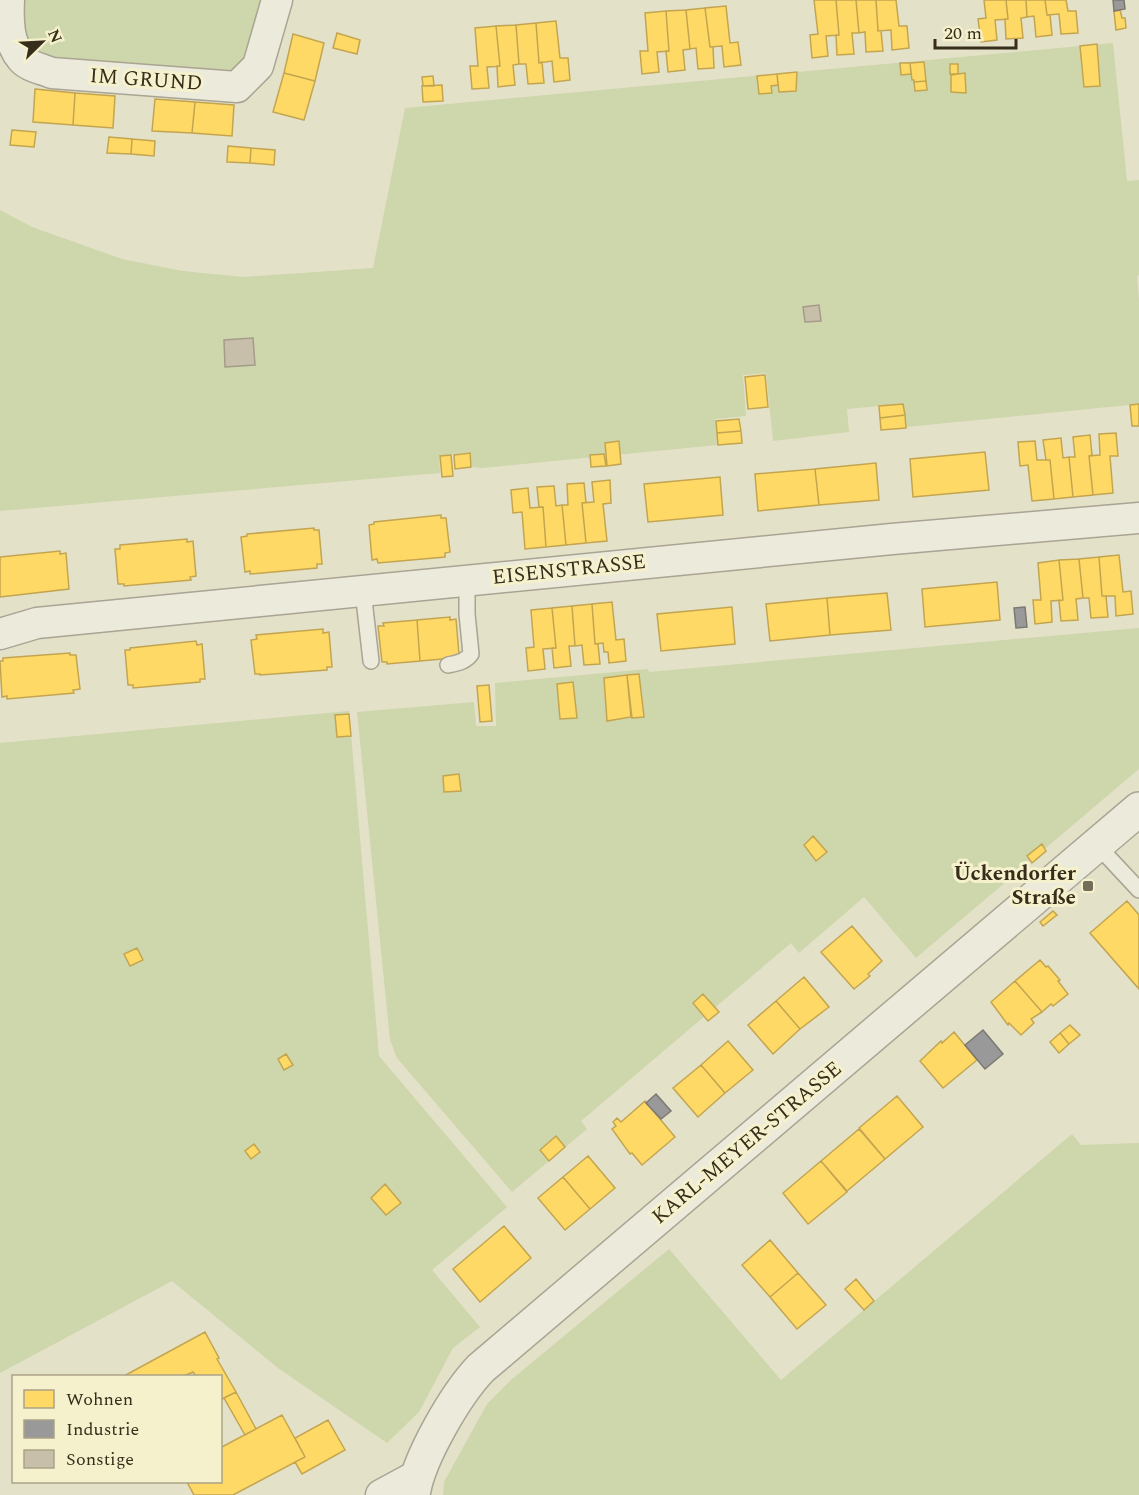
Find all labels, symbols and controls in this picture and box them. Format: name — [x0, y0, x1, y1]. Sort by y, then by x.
north arrow — [12, 12, 72, 72]
scale bar — [935, 12, 1016, 50]
text: 20 m — [944, 20, 982, 47]
text: N — [41, 25, 68, 47]
street label: IM GRUND — [89, 60, 203, 100]
street label: EISENSTRASSE — [491, 546, 647, 594]
place label: Ückendorfer Straße — [953, 858, 1076, 914]
marker: Ückendorfer Straße — [1081, 879, 1095, 893]
street label: KARL-MEYER-STRASSE — [645, 1054, 849, 1232]
legend — [12, 1375, 222, 1483]
text: Wohnen — [66, 1386, 133, 1413]
text: Industrie — [66, 1416, 139, 1443]
text: Sonstige — [66, 1446, 134, 1473]

